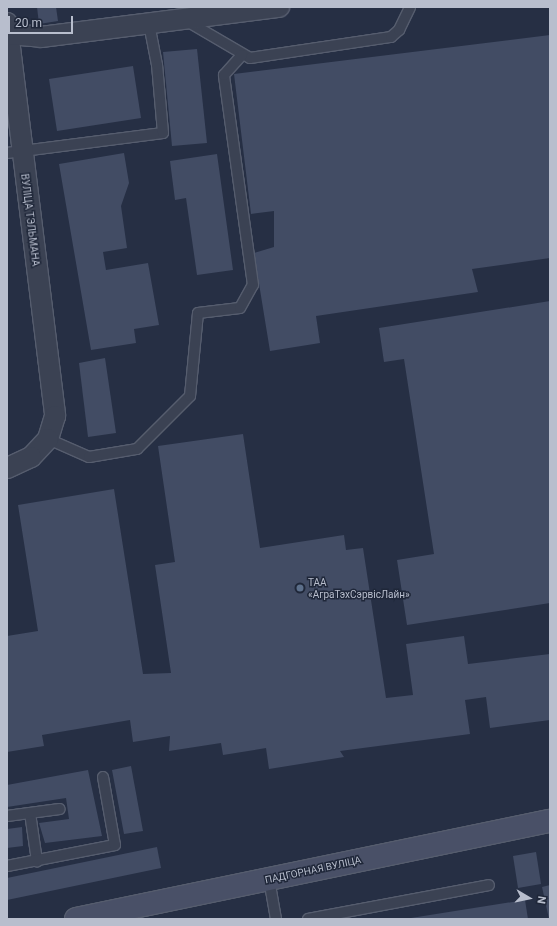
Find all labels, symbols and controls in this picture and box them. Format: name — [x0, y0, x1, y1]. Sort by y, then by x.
scale bar — [10, 8, 75, 34]
text: 20 m — [15, 16, 42, 30]
street label: ВУЛІЦА ТЭЛЬМАНА — [18, 173, 42, 267]
place label: ТАА «АграТэхСэрвісЛайн» — [308, 576, 410, 600]
marker: ТАА «АграТэхСэрвісЛайн» — [295, 583, 305, 593]
street label: ПАДГОРНАЯ ВУЛІЦА — [264, 854, 362, 886]
north arrow — [509, 878, 549, 918]
text: N — [534, 895, 548, 905]

